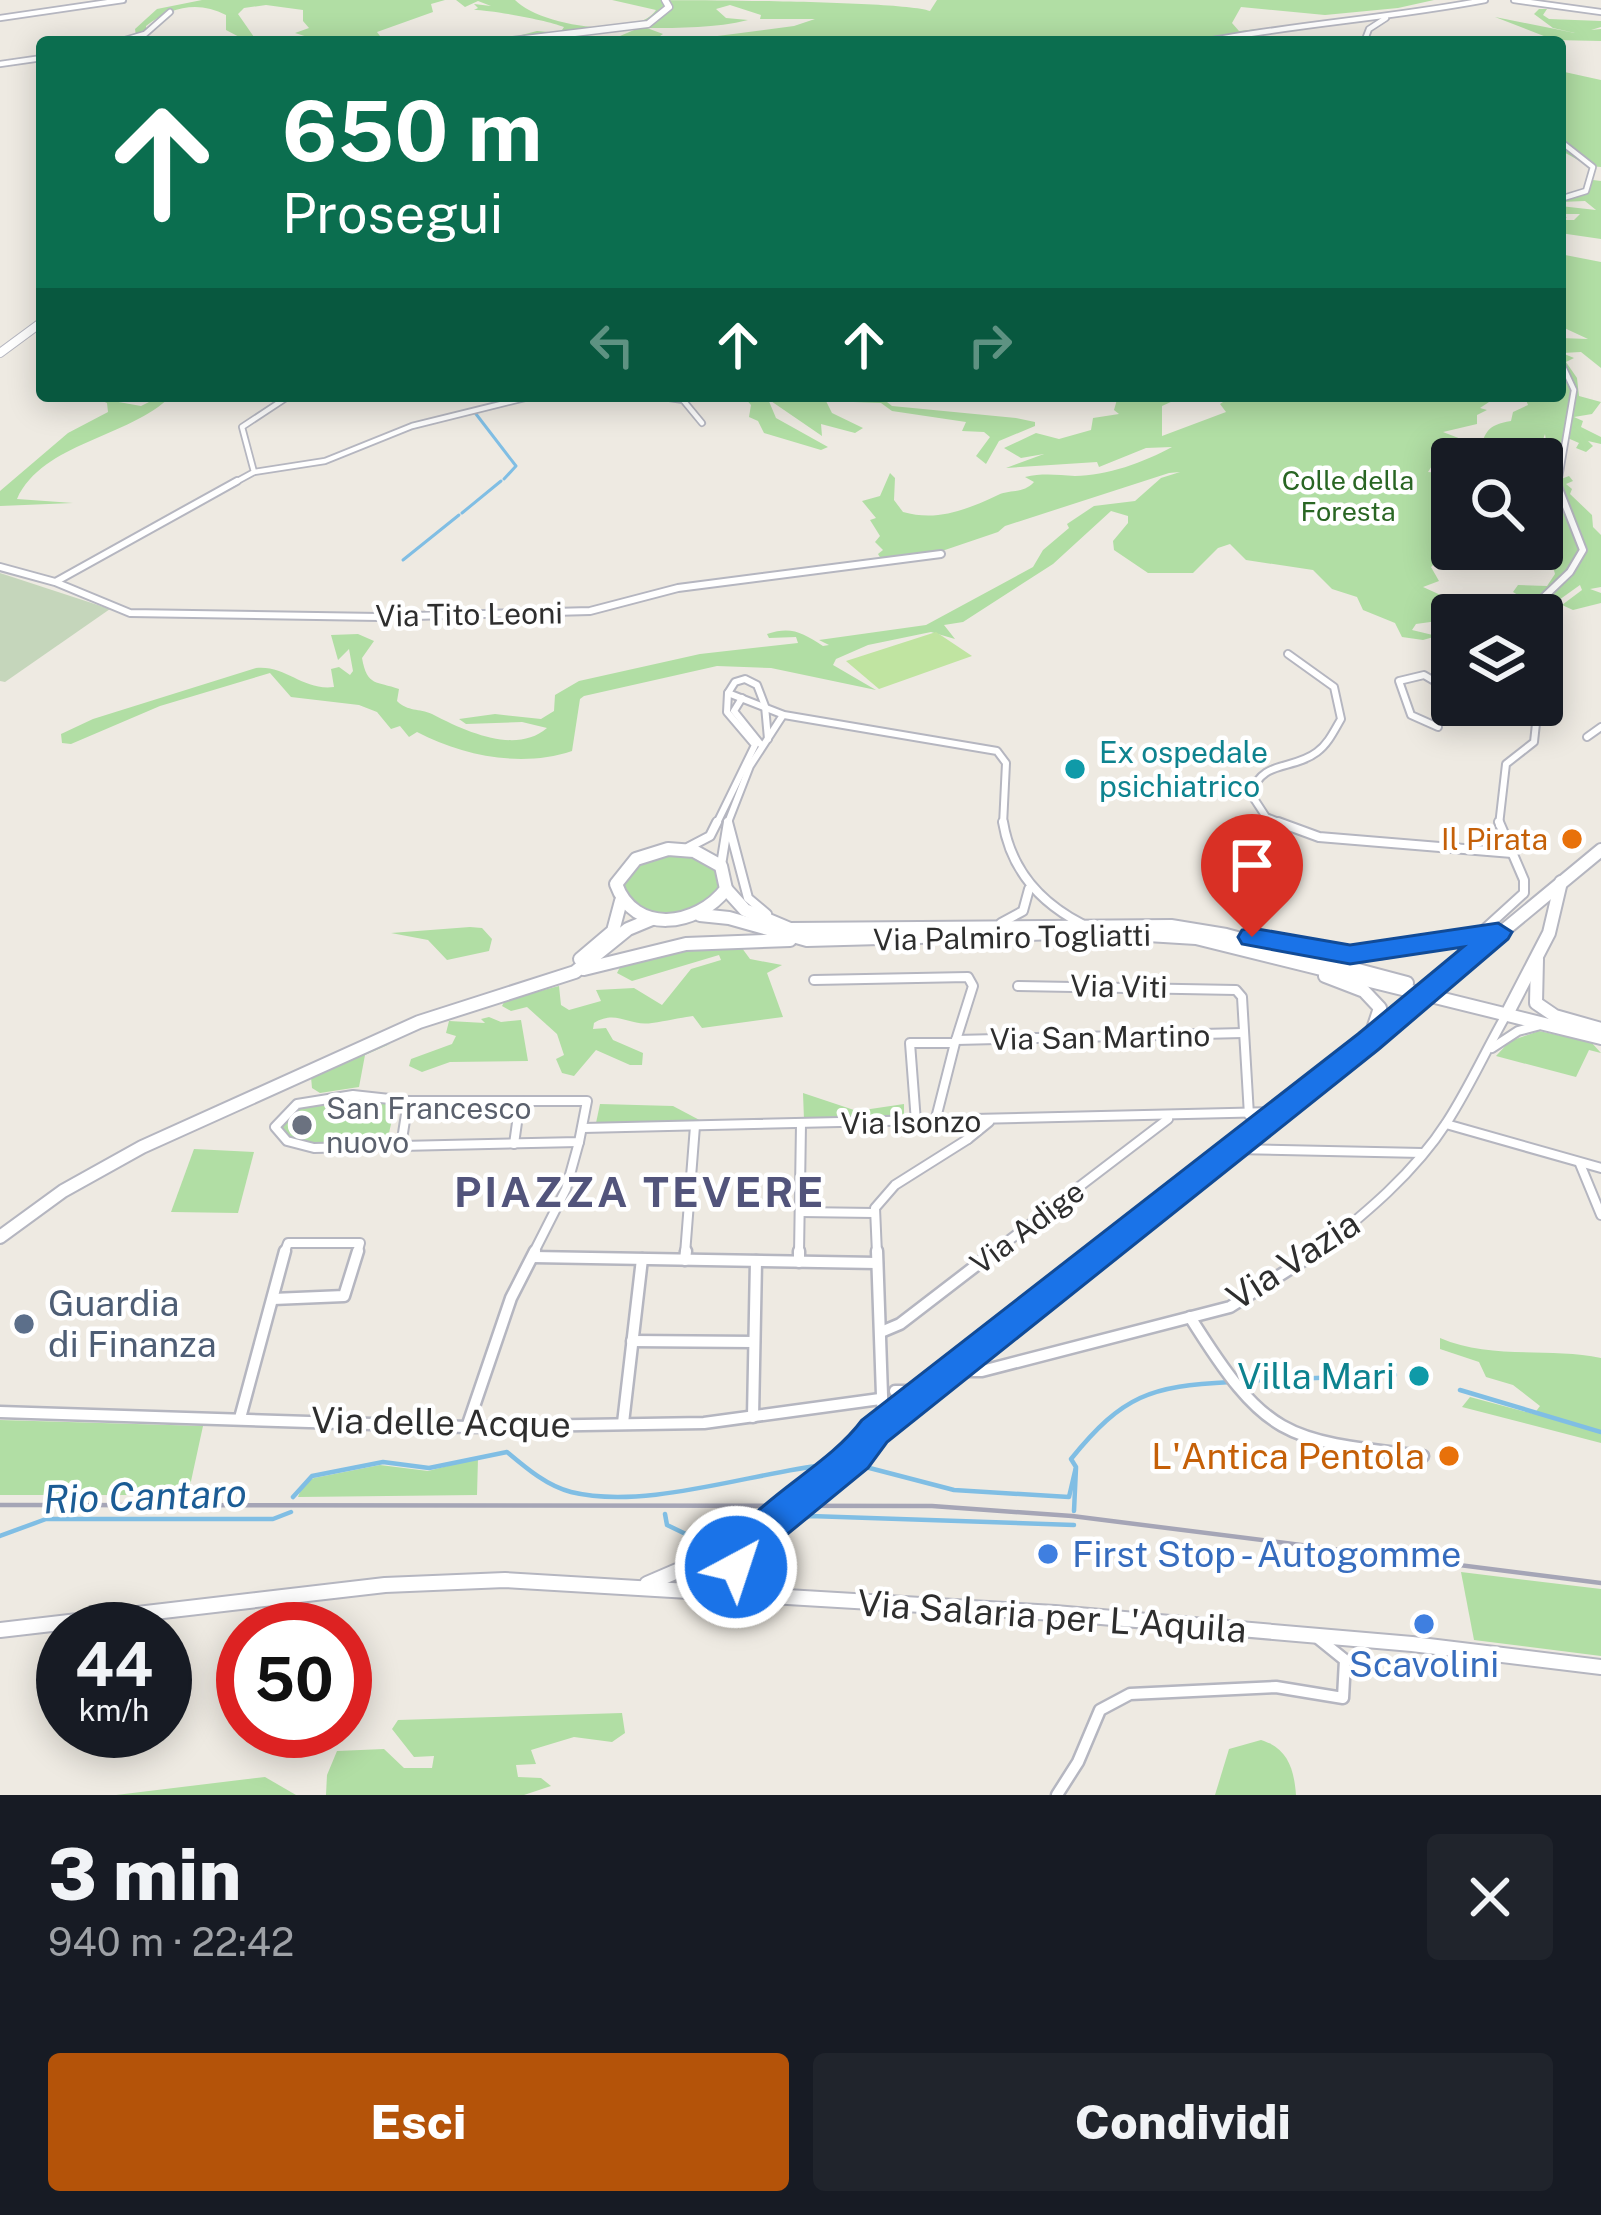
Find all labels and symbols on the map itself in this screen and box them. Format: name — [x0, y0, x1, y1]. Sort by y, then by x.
park label: Colle della Foresta — [1282, 464, 1414, 527]
street label: Via Tito Leoni — [375, 594, 563, 634]
place label: Ex ospedale psichiatrico — [1099, 734, 1268, 804]
marker: Ex ospedale psichiatrico — [1062, 756, 1088, 782]
pin — [1201, 814, 1303, 937]
place label: Il Pirata — [1441, 821, 1548, 857]
marker: Il Pirata — [1559, 826, 1585, 852]
street label: Via Palmiro Togliatti — [873, 917, 1151, 957]
street label: Via Viti — [1070, 967, 1168, 1005]
street label: Via San Martino — [989, 1017, 1211, 1057]
place label: San Francesco nuovo — [326, 1090, 532, 1160]
street label: Via Isonzo — [840, 1103, 982, 1141]
marker: San Francesco nuovo — [289, 1112, 315, 1138]
district label: PIAZZA TEVERE — [454, 1167, 826, 1216]
street label: Via Adige — [963, 1173, 1091, 1281]
street label: Via Vazia — [1219, 1202, 1367, 1318]
place label: Guardia di Finanza — [48, 1282, 217, 1365]
marker: Guardia di Finanza — [11, 1311, 37, 1337]
place label: Villa Mari — [1237, 1355, 1395, 1397]
marker: Villa Mari — [1406, 1363, 1432, 1389]
street label: Via delle Acque — [311, 1399, 571, 1445]
place label: L'Antica Pentola — [1151, 1435, 1425, 1477]
marker: L'Antica Pentola — [1436, 1443, 1462, 1469]
water label: Rio Cantaro — [43, 1469, 247, 1523]
position arrow — [673, 1504, 799, 1630]
place label: First Stop - Autogomme — [1072, 1533, 1461, 1575]
marker: First Stop - Autogomme — [1035, 1541, 1061, 1567]
street label: Via Salaria per L'Aquila — [856, 1581, 1248, 1651]
speed limit sign: 50 — [216, 1602, 372, 1758]
marker: Scavolini — [1411, 1611, 1437, 1637]
place label: Scavolini — [1349, 1643, 1499, 1685]

